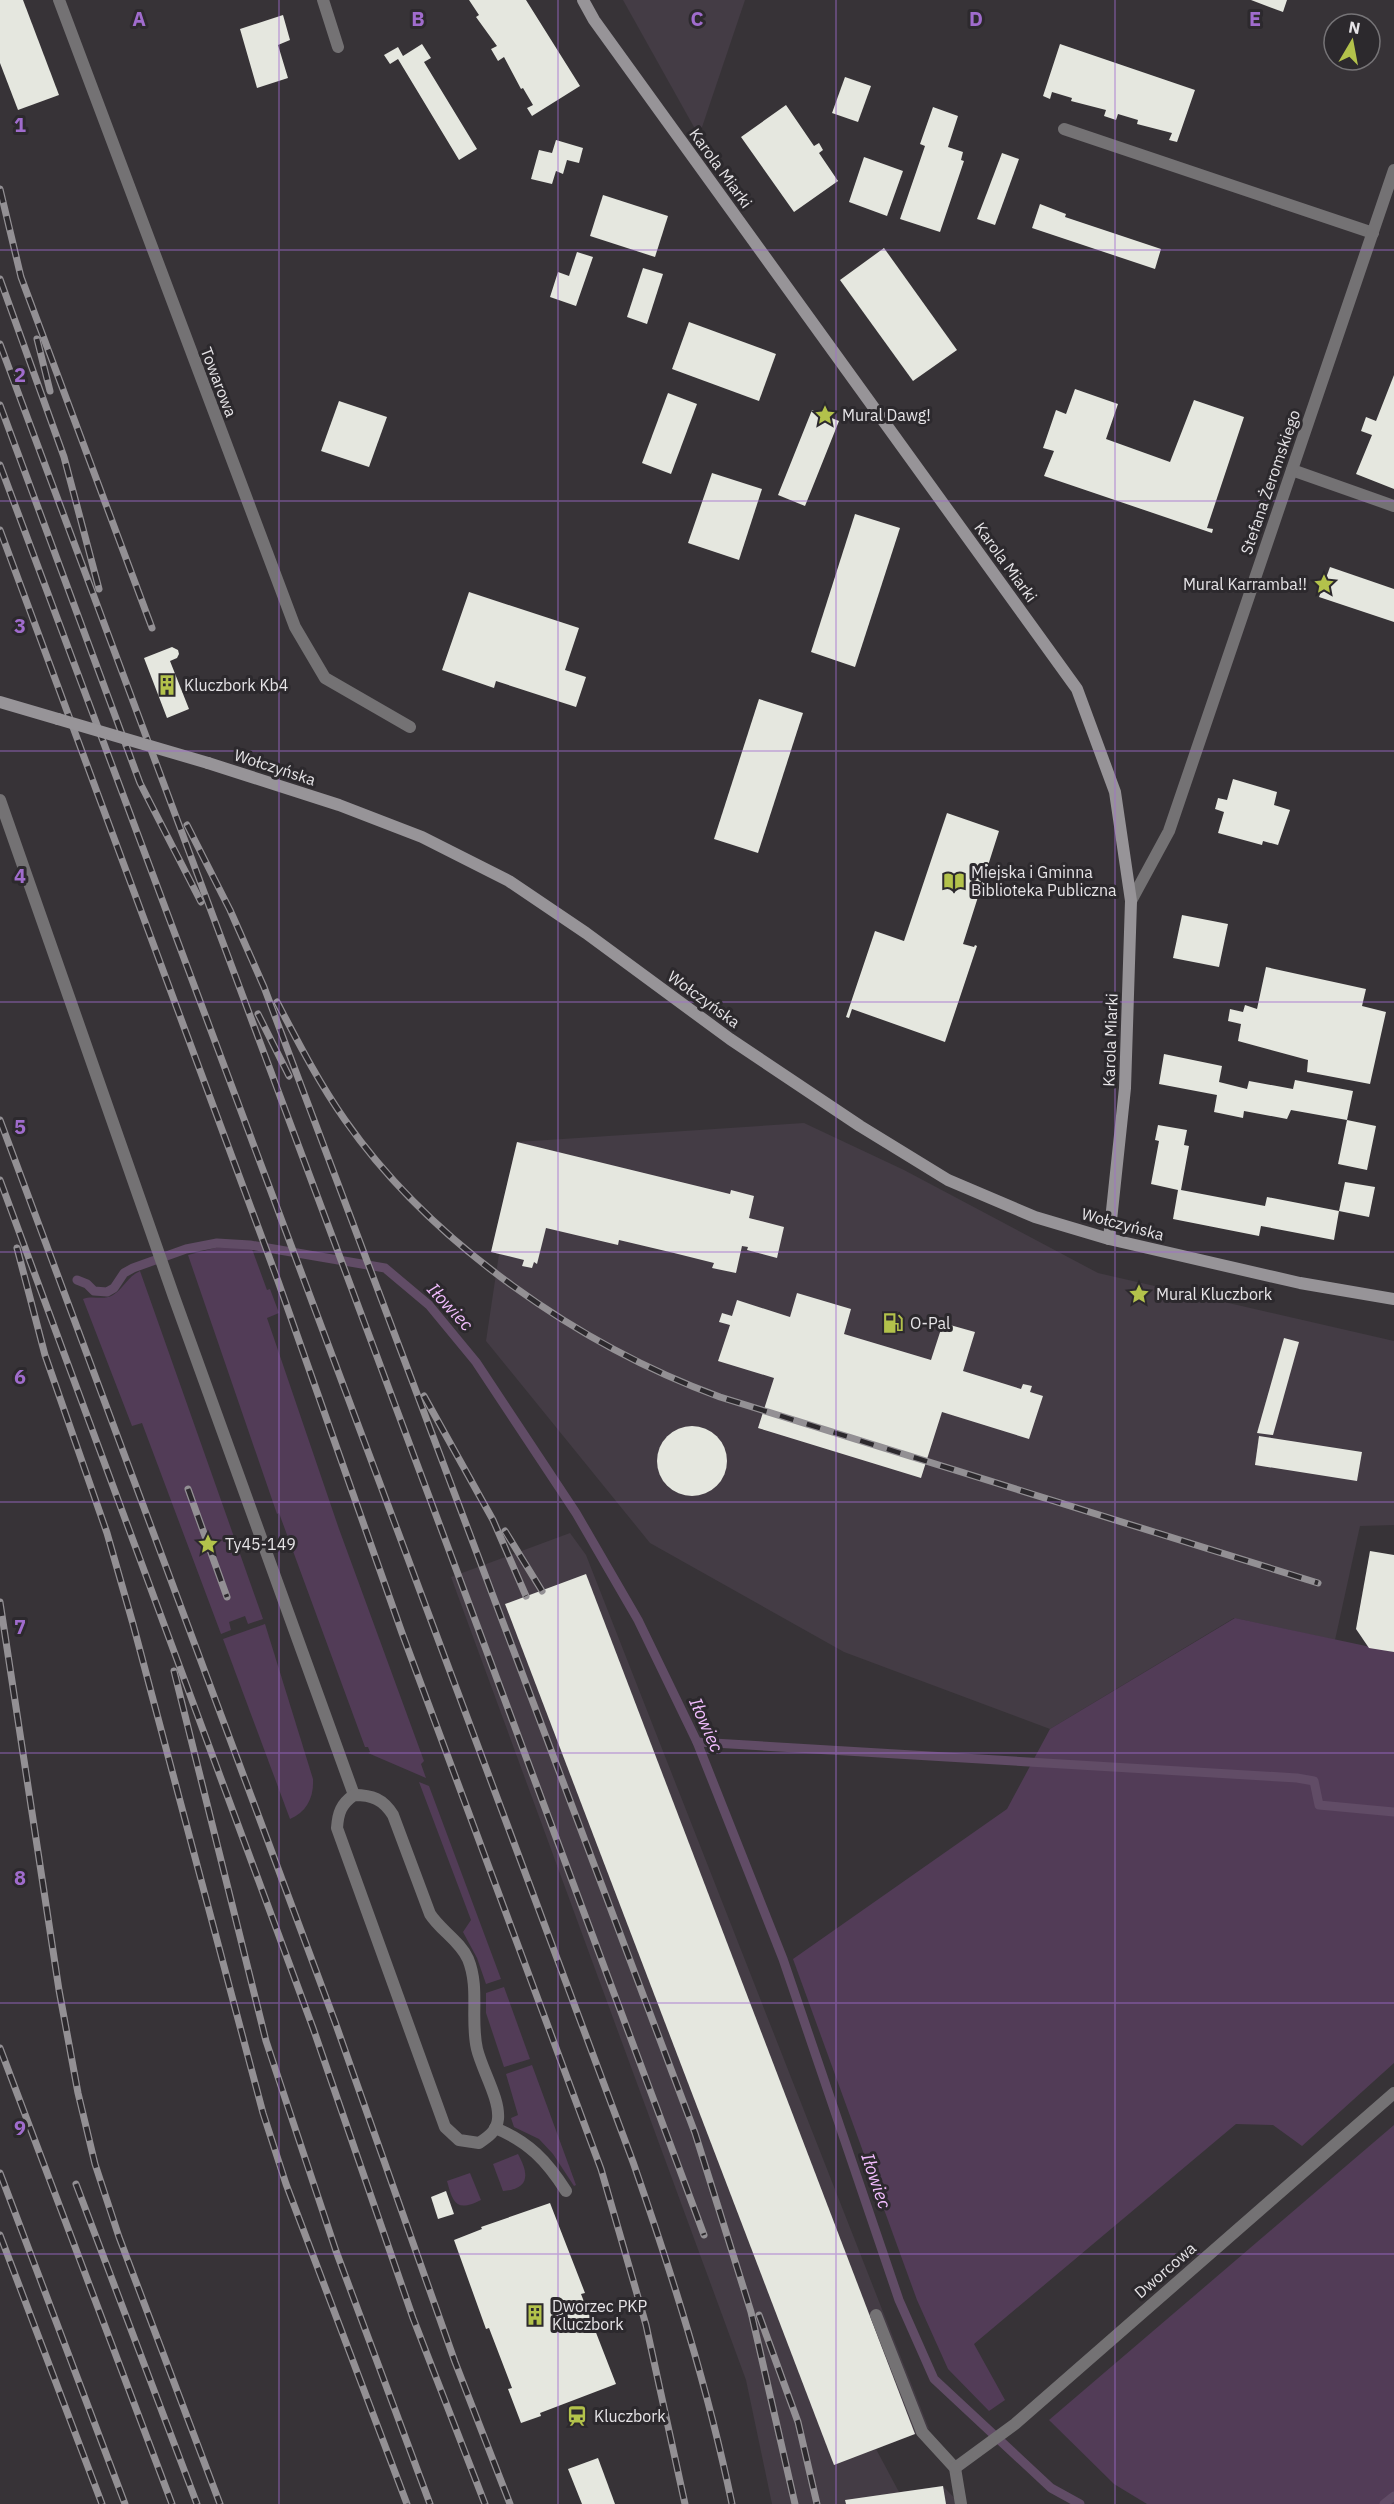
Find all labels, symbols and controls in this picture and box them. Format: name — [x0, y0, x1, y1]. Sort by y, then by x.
text: A — [132, 5, 146, 32]
text: B — [411, 5, 425, 32]
text: C — [690, 5, 704, 32]
text: D — [969, 5, 983, 32]
text: E — [1249, 5, 1261, 32]
north arrow — [1322, 12, 1382, 72]
text: N — [1347, 16, 1362, 38]
text: 1 — [14, 111, 26, 138]
street label: Karola Miarki — [685, 124, 757, 212]
street label: Towarowa — [197, 344, 242, 420]
text: 2 — [14, 361, 26, 388]
place icon: Mural Dawg! — [813, 403, 837, 427]
place label: Mural Dawg! — [842, 405, 931, 425]
street label: Stefana Żeromskiego — [1236, 407, 1304, 557]
street label: Karola Miarki — [970, 518, 1042, 606]
place icon: Mural Karramba!! — [1312, 572, 1336, 596]
place label: Mural Karramba!! — [1183, 574, 1307, 594]
text: 3 — [14, 612, 26, 639]
building icon: Kluczbork Kb4 — [155, 673, 179, 697]
place label: Kluczbork Kb4 — [184, 675, 288, 695]
street label: Wołczyńska — [232, 744, 319, 790]
text: 4 — [14, 862, 26, 889]
place label: Miejska i Gminna Biblioteka Publiczna — [971, 862, 1117, 900]
library icon: Miejska i Gminna Biblioteka Publiczna — [942, 869, 966, 893]
street label: Wołczyńska — [664, 966, 744, 1032]
street label: Karola Miarki — [1098, 993, 1122, 1087]
text: 5 — [14, 1113, 26, 1140]
street label: Wołczyńska — [1080, 1203, 1167, 1245]
water label: Iłowiec — [422, 1278, 478, 1336]
place icon: Mural Kluczbork — [1127, 1282, 1151, 1306]
place label: Mural Kluczbork — [1156, 1284, 1273, 1304]
fuel station icon: O-Pal — [881, 1311, 905, 1335]
place label: O-Pal — [910, 1313, 950, 1333]
text: 6 — [14, 1363, 26, 1390]
place icon: Ty45-149 — [196, 1532, 220, 1556]
place label: Ty45-149 — [225, 1534, 296, 1554]
text: 7 — [14, 1613, 26, 1640]
water label: Iłowiec — [684, 1694, 729, 1756]
text: 8 — [14, 1864, 26, 1891]
text: 9 — [14, 2114, 26, 2141]
water label: Iłowiec — [856, 2150, 897, 2212]
street label: Dworcowa — [1130, 2237, 1200, 2302]
place label: Dworzec PKP Kluczbork — [552, 2296, 647, 2334]
building icon: Dworzec PKP Kluczbork — [523, 2303, 547, 2327]
station icon: Kluczbork — [565, 2404, 589, 2428]
place label: Kluczbork — [594, 2406, 666, 2426]

